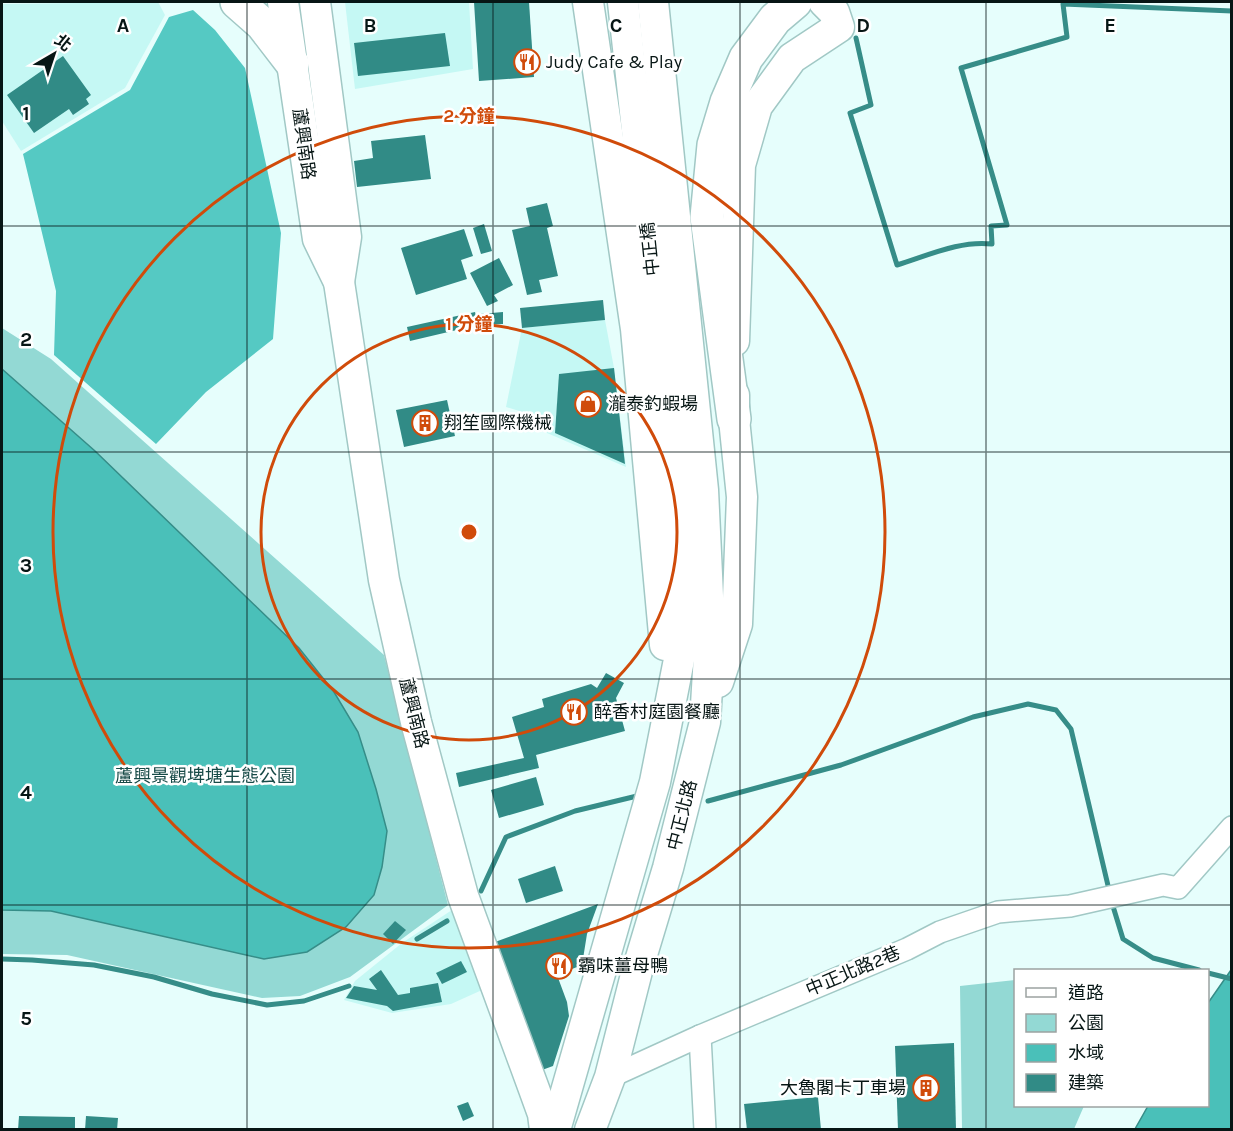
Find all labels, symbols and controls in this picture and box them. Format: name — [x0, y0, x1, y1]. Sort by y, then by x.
text: A — [117, 14, 130, 37]
text: B — [364, 14, 376, 37]
text: C — [610, 14, 622, 37]
text: D — [856, 14, 870, 37]
text: E — [1104, 14, 1116, 37]
north arrow — [24, 24, 84, 84]
text: 北 — [51, 30, 75, 55]
restaurant icon: Judy Cafe & Play — [512, 47, 542, 77]
place label: Judy Cafe & Play — [546, 51, 683, 73]
text: 1 — [22, 102, 30, 125]
text: 2 分鐘 — [443, 105, 495, 127]
street label: 蘆興南路 — [288, 107, 320, 181]
street label: 中正橋 — [636, 221, 664, 277]
text: 1 分鐘 — [446, 313, 492, 335]
text: 2 — [20, 328, 32, 351]
shop icon: 瀧泰釣蝦場 — [573, 389, 603, 419]
place label: 瀧泰釣蝦場 — [608, 393, 698, 415]
building icon: 翔笙國際機械 — [410, 408, 440, 438]
place label: 翔笙國際機械 — [444, 412, 552, 434]
centre of rings — [459, 522, 479, 542]
text: 3 — [20, 554, 32, 577]
street label: 蘆興南路 — [395, 675, 433, 751]
restaurant icon: 醉香村庭園餐廳 — [559, 697, 589, 727]
place label: 醉香村庭園餐廳 — [594, 701, 720, 723]
park label: 蘆興景觀埤塘生態公園 — [115, 765, 295, 787]
street label: 中正北路 — [663, 777, 701, 853]
text: 4 — [20, 781, 32, 804]
street label: 中正北路2巷 — [802, 941, 904, 1001]
restaurant icon: 霸味薑母鴨 — [544, 951, 574, 981]
place label: 霸味薑母鴨 — [578, 955, 668, 977]
legend — [1014, 969, 1209, 1107]
text: 道路 — [1068, 982, 1104, 1004]
text: 5 — [20, 1007, 32, 1030]
text: 公園 — [1068, 1012, 1104, 1034]
text: 水域 — [1068, 1042, 1104, 1064]
text: 建築 — [1068, 1072, 1104, 1094]
building icon: 大魯閣卡丁車場 — [911, 1073, 941, 1103]
place label: 大魯閣卡丁車場 — [780, 1077, 906, 1099]

